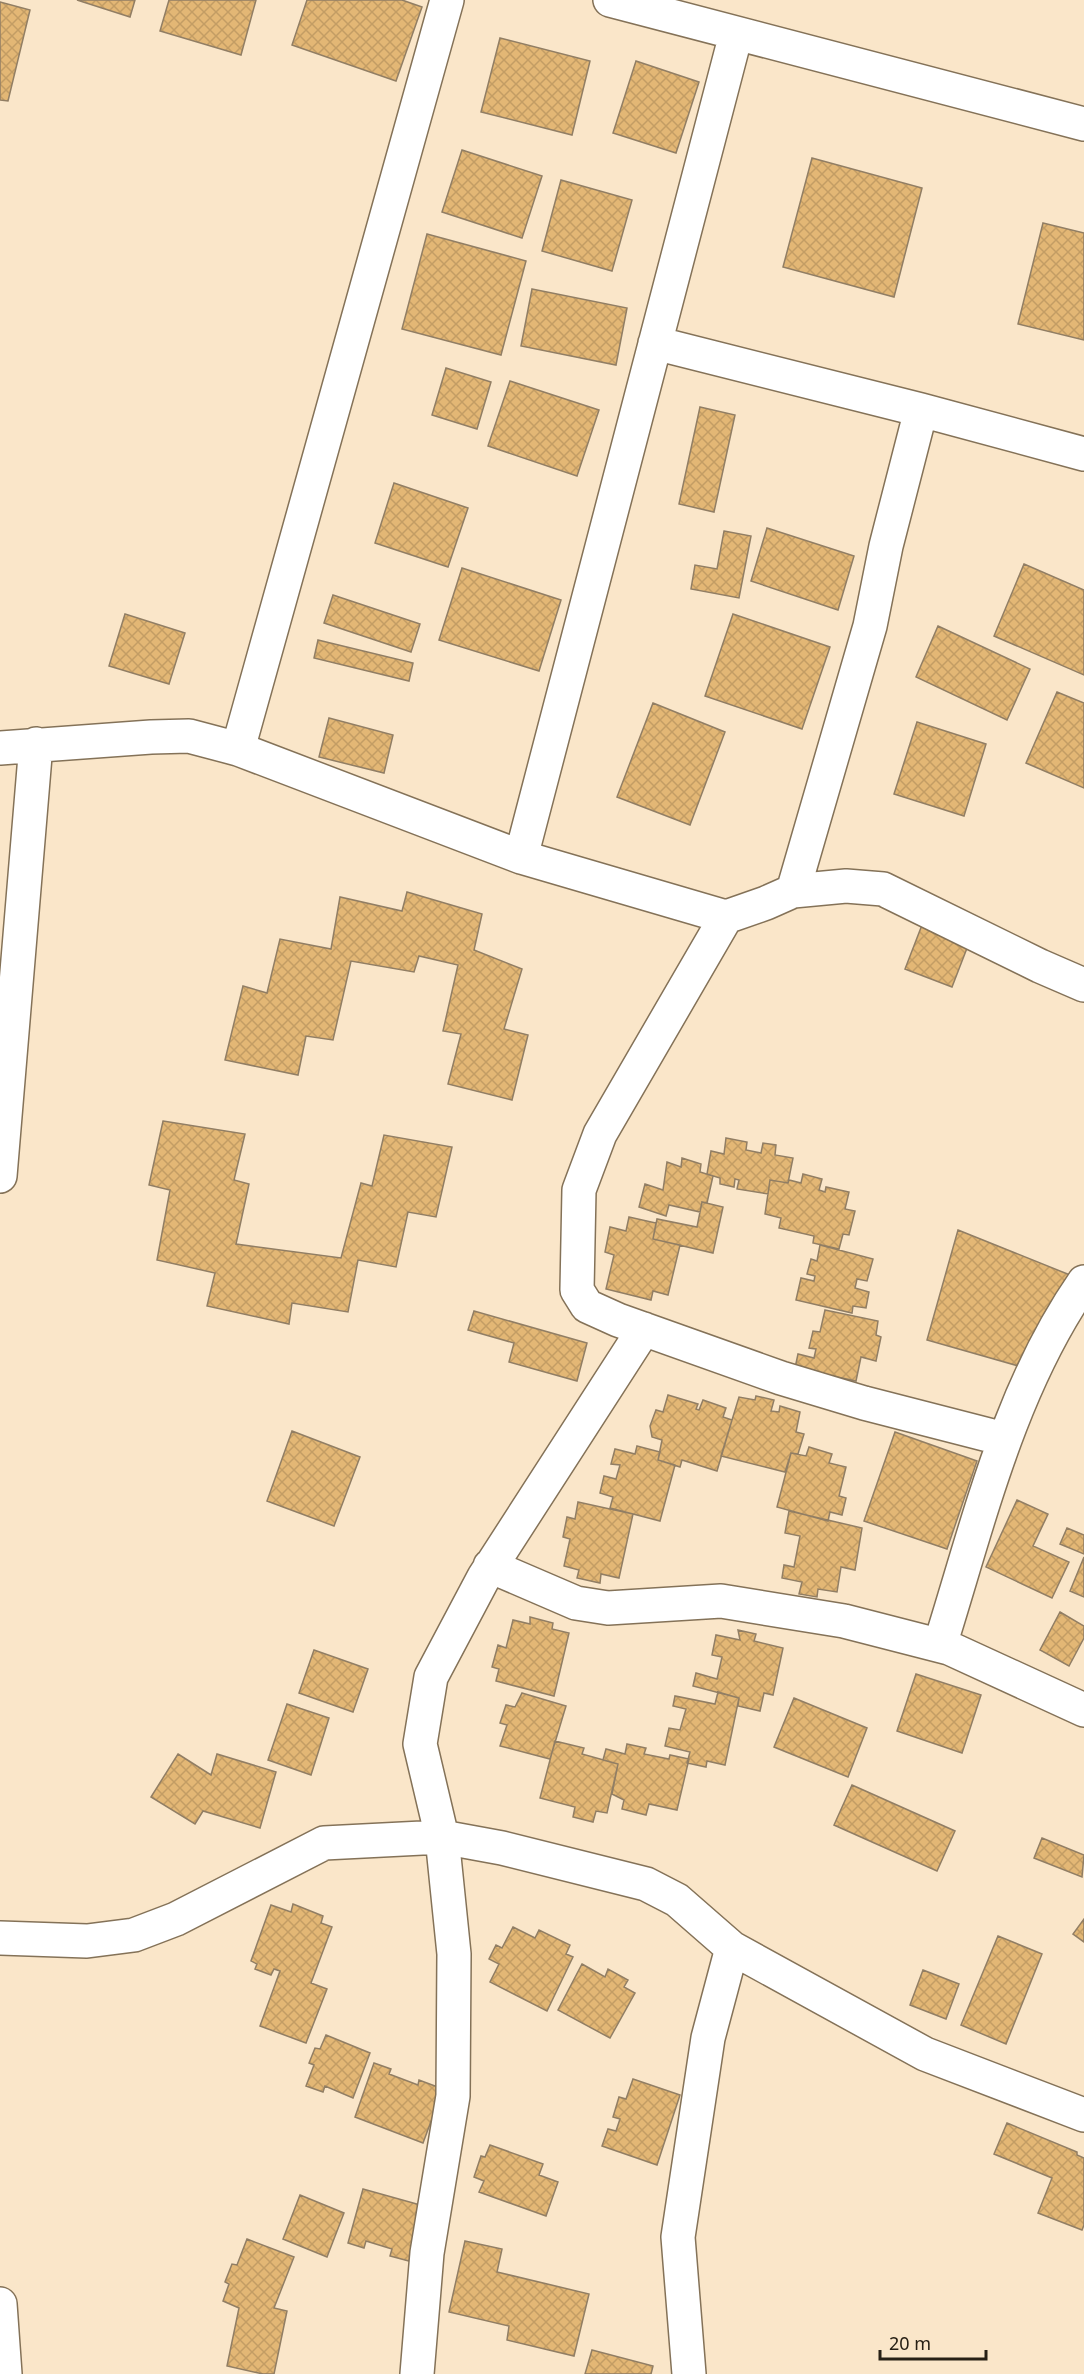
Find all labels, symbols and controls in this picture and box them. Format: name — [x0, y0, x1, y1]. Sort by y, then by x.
scale bar — [880, 2323, 986, 2361]
text: 20 m — [889, 2331, 931, 2355]

